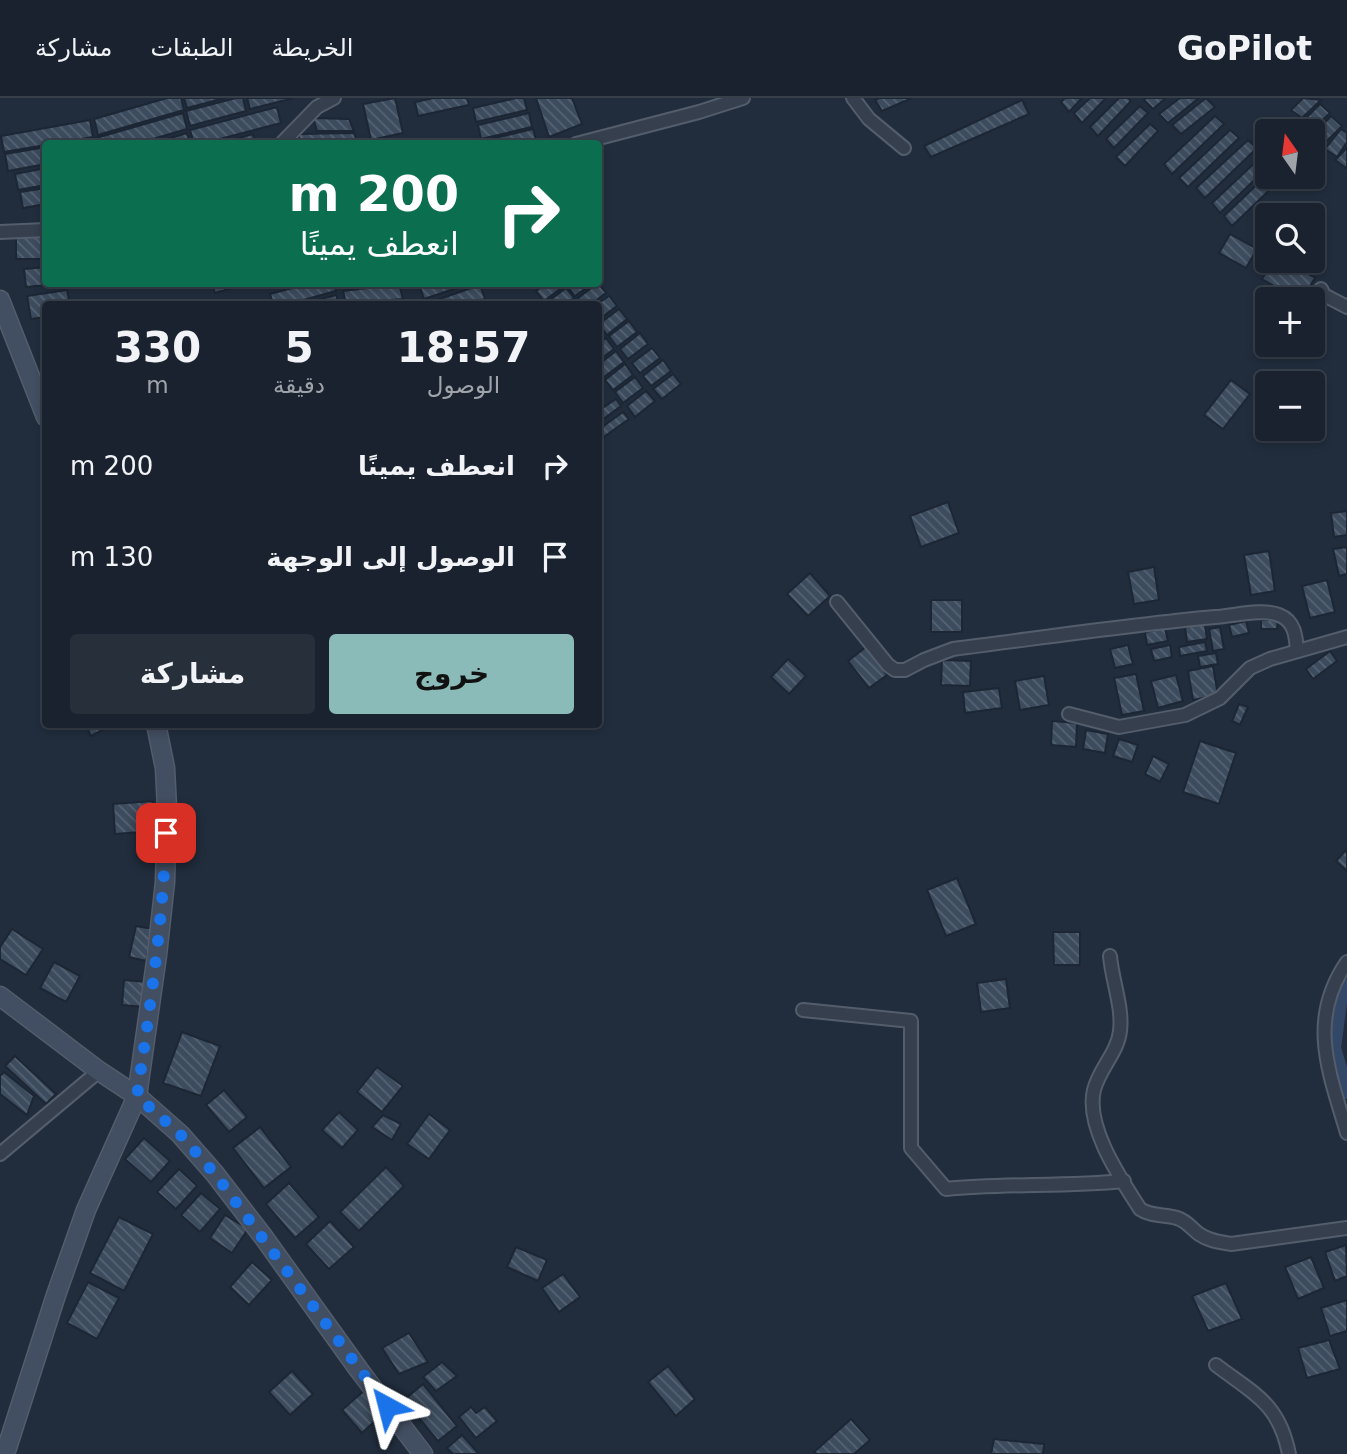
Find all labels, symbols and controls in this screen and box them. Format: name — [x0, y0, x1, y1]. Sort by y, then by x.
text: GoPilot — [1177, 29, 1312, 68]
text: مشاركة — [35, 34, 112, 62]
text: الطبقات — [150, 34, 233, 62]
text: الخريطة — [271, 34, 353, 62]
north arrow — [1255, 119, 1325, 189]
map controls — [1255, 119, 1325, 441]
text: 200 m — [289, 166, 459, 223]
icon: right — [483, 168, 574, 259]
button: search — [1255, 203, 1325, 273]
text: انعطف يمينًا — [300, 225, 459, 263]
button: + — [1255, 287, 1325, 357]
text: 330 — [114, 323, 201, 372]
text: 5 — [284, 323, 314, 372]
text: 18:57 — [397, 323, 530, 372]
button: − — [1255, 371, 1325, 441]
text: m — [146, 372, 169, 398]
text: دقيقة — [273, 372, 325, 398]
text: الوصول — [427, 372, 500, 398]
icon: right — [536, 447, 574, 485]
text: 200 m — [70, 451, 153, 481]
text: انعطف يمينًا — [358, 451, 515, 481]
icon: arrive — [536, 538, 574, 576]
text: 130 m — [70, 542, 153, 572]
text: الوصول إلى الوجهة — [266, 542, 515, 572]
button: مشاركة — [70, 634, 315, 714]
button: خروج — [329, 634, 574, 714]
pin — [136, 803, 196, 863]
icon: arrive — [147, 814, 185, 852]
position arrow — [350, 1369, 424, 1443]

